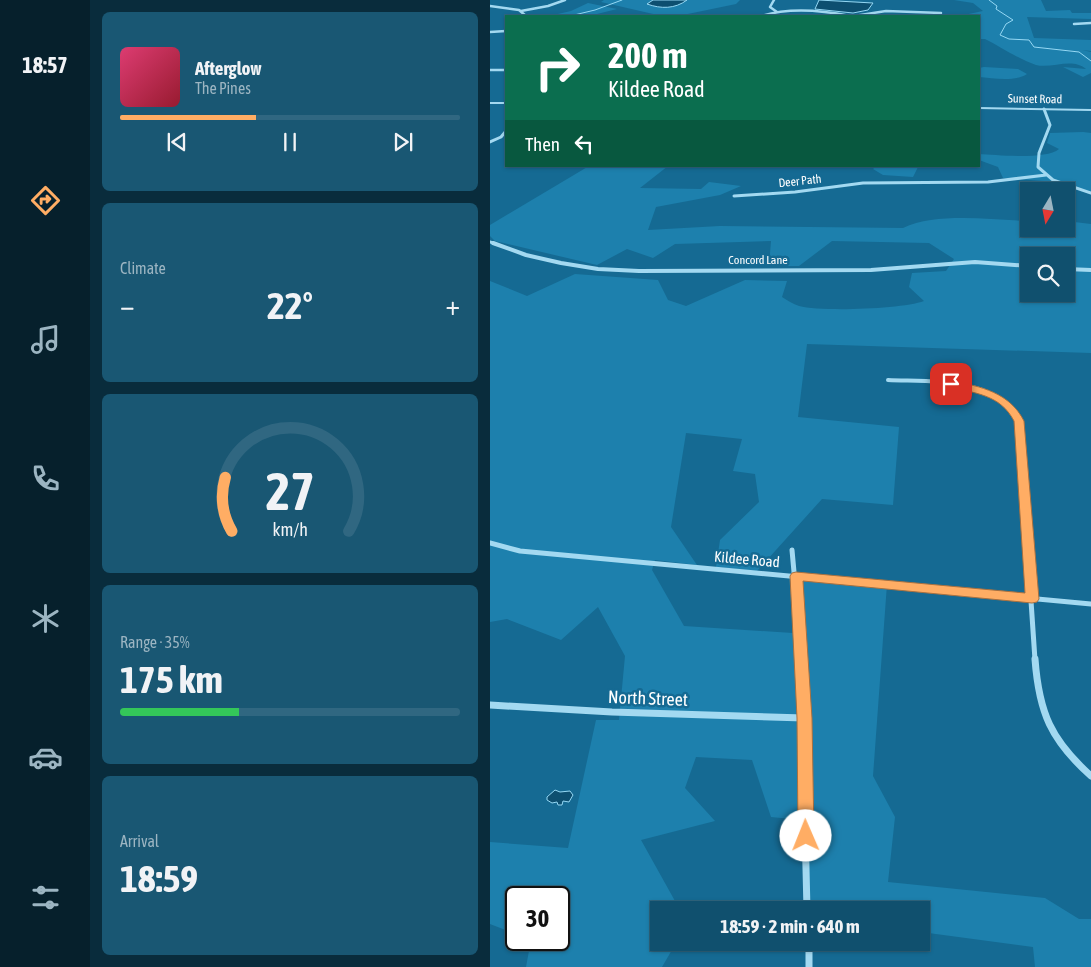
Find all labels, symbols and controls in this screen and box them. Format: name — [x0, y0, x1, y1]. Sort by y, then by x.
icon: right — [525, 35, 590, 100]
text: 200 m — [608, 35, 687, 75]
text: 18:57 — [22, 52, 68, 78]
text: Afterglow — [195, 57, 262, 79]
text: Kildee Road — [608, 76, 705, 102]
text: The Pines — [195, 79, 251, 97]
street label: Sunset Road — [1008, 92, 1062, 106]
icon: previous — [163, 128, 191, 156]
icon: pause — [276, 128, 304, 156]
icon: next — [389, 128, 417, 156]
icon: left — [570, 130, 598, 158]
text: Then — [525, 133, 560, 155]
street label: Deer Path — [778, 172, 822, 190]
north arrow — [1020, 182, 1075, 238]
map controls — [1020, 182, 1075, 302]
icon: directions — [28, 183, 63, 218]
button: search — [1020, 247, 1075, 302]
street label: Concord Lane — [728, 253, 788, 267]
text: Climate — [120, 259, 166, 277]
text: 22° — [267, 284, 313, 327]
text: − — [120, 289, 135, 321]
text: + — [445, 289, 460, 321]
icon: music — [28, 322, 63, 357]
pin — [930, 363, 972, 405]
icon: arrive — [937, 370, 965, 398]
icon: phone — [28, 461, 63, 496]
text: 27 — [266, 461, 314, 521]
text: km/h — [272, 519, 308, 540]
street label: Kildee Road — [713, 548, 781, 570]
icon: climate — [28, 601, 63, 636]
text: Range · 35% — [120, 633, 190, 651]
text: 175 km — [120, 658, 223, 701]
street label: North Street — [608, 686, 688, 710]
icon: car — [28, 740, 63, 775]
position arrow — [779, 809, 831, 861]
text: Arrival — [120, 832, 159, 850]
text: 18:59 — [120, 857, 198, 900]
icon: filters — [28, 880, 63, 915]
speed limit sign: 30 — [505, 886, 570, 951]
text: 18:59 · 2 min · 640 m — [720, 915, 860, 937]

